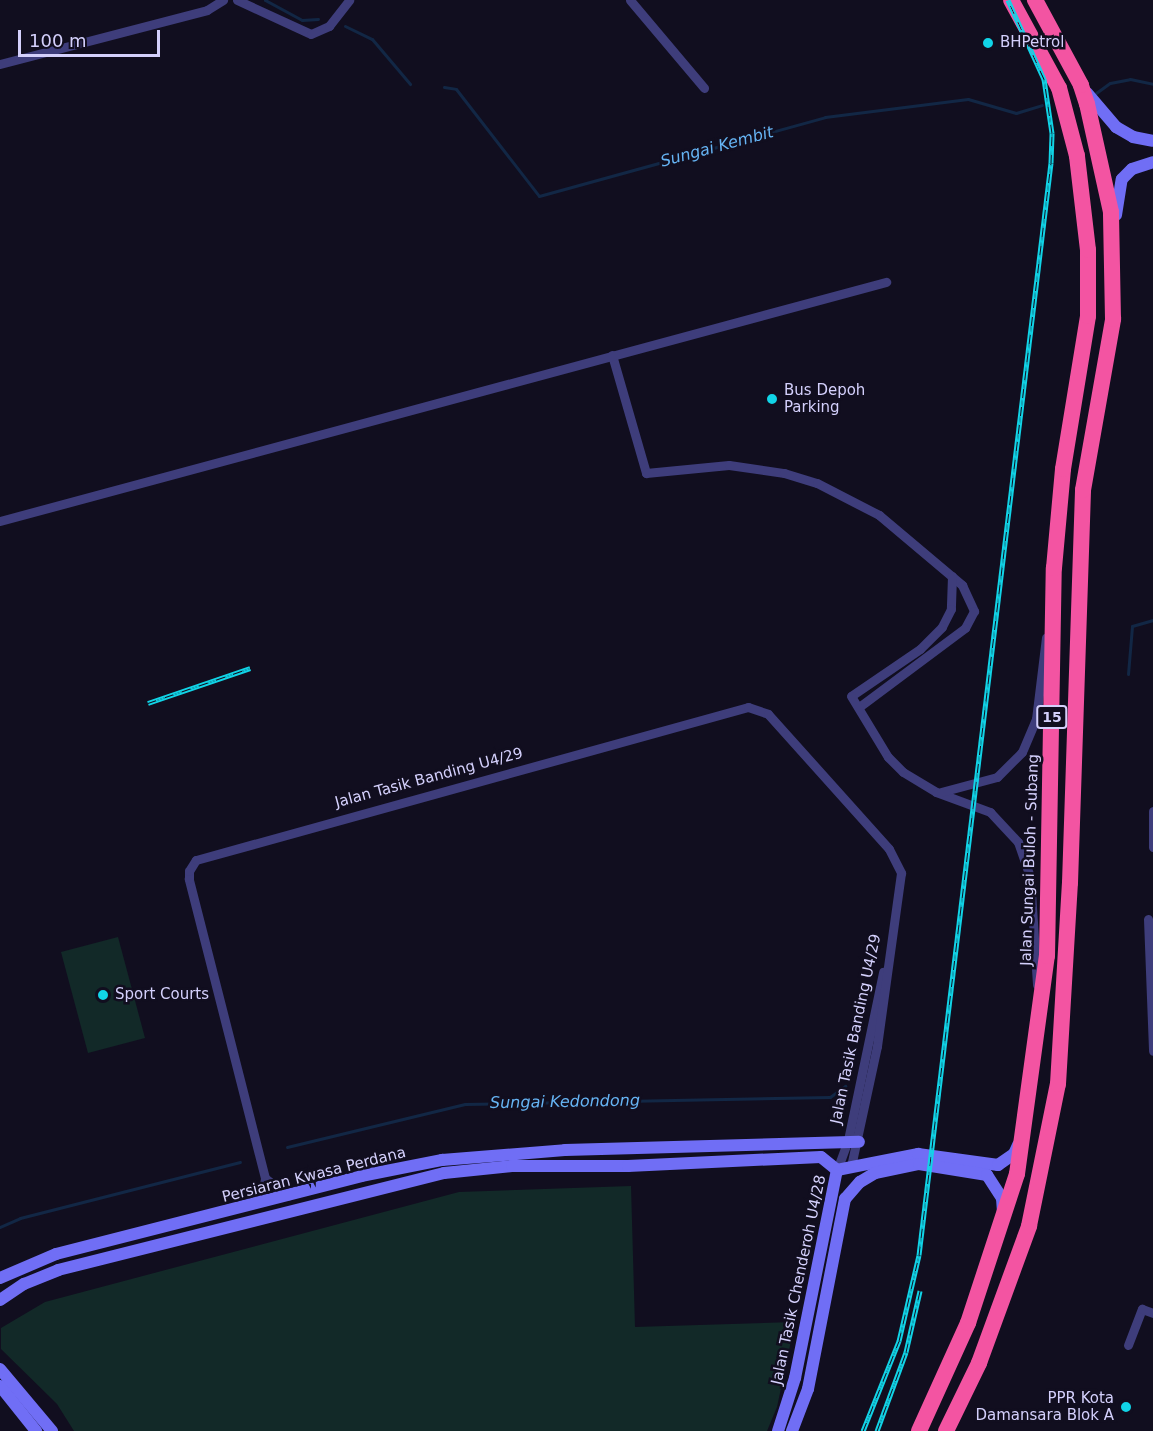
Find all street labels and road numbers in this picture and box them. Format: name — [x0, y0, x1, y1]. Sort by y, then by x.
road number: 15 — [1036, 706, 1068, 728]
street label: Jalan Tasik Banding U4/29 — [333, 744, 525, 812]
street label: Jalan Sungai Buloh - Subang — [1017, 754, 1043, 966]
street label: Jalan Tasik Banding U4/29 — [827, 932, 885, 1126]
street label: Persiaran Kwasa Perdana — [220, 1143, 408, 1207]
street label: Jalan Tasik Chenderoh U4/28 — [768, 1173, 830, 1387]

